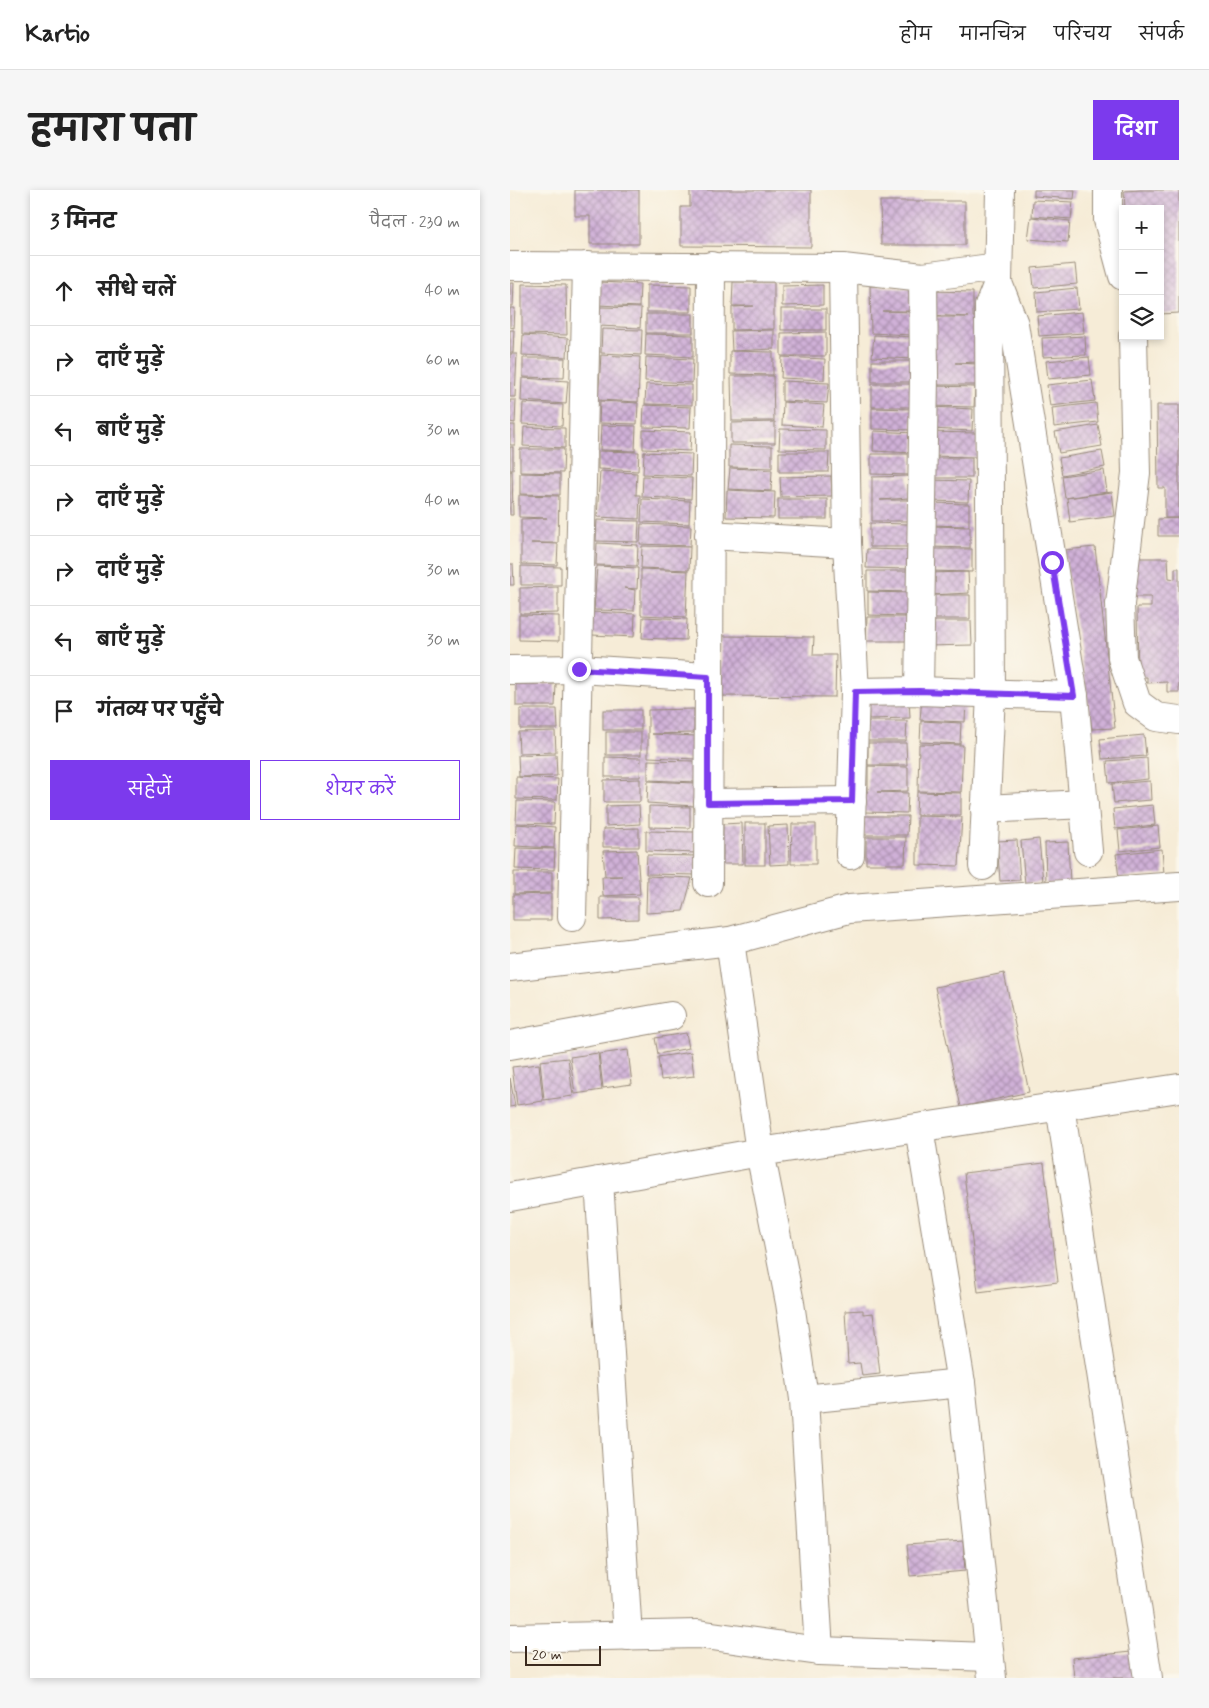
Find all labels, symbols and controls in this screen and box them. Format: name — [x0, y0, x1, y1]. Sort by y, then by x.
text: Kartio — [25, 19, 90, 50]
text: होम — [900, 23, 932, 47]
text: मानचित्र — [960, 23, 1026, 47]
text: परिचय — [1054, 23, 1111, 47]
text: संपर्क — [1139, 23, 1184, 47]
button: दिशा — [1093, 100, 1179, 160]
text: हमारा पता — [30, 107, 195, 153]
map controls — [1119, 205, 1164, 340]
button: + — [1119, 205, 1164, 250]
text: 3 मिनट — [50, 208, 116, 236]
text: पैदल · 230 m — [369, 212, 460, 233]
button: − — [1119, 250, 1164, 295]
icon: ahead — [50, 277, 78, 305]
text: सीधे चलें — [97, 278, 175, 303]
text: 40 m — [424, 280, 460, 301]
button: layers — [1119, 295, 1164, 340]
icon: right — [50, 347, 78, 375]
text: दाएँ मुड़ें — [97, 348, 163, 373]
text: 60 m — [426, 350, 460, 371]
icon: left — [50, 417, 78, 445]
text: बाएँ मुड़ें — [97, 418, 164, 443]
text: 30 m — [427, 420, 460, 441]
icon: right — [50, 487, 78, 515]
text: दाएँ मुड़ें — [97, 488, 163, 513]
text: 40 m — [424, 490, 460, 511]
route start — [1041, 551, 1064, 574]
icon: right — [50, 557, 78, 585]
text: दाएँ मुड़ें — [97, 558, 163, 583]
text: 30 m — [427, 560, 460, 581]
icon: left — [50, 627, 78, 655]
text: बाएँ मुड़ें — [97, 628, 164, 653]
text: 30 m — [427, 630, 460, 651]
route end — [568, 658, 591, 681]
icon: arrive — [50, 697, 78, 725]
text: गंतव्य पर पहुँचे — [97, 698, 223, 723]
button: सहेजें — [50, 760, 250, 820]
button: शेयर करें — [260, 760, 460, 820]
scale bar — [525, 1643, 601, 1666]
text: 20 m — [532, 1646, 562, 1664]

